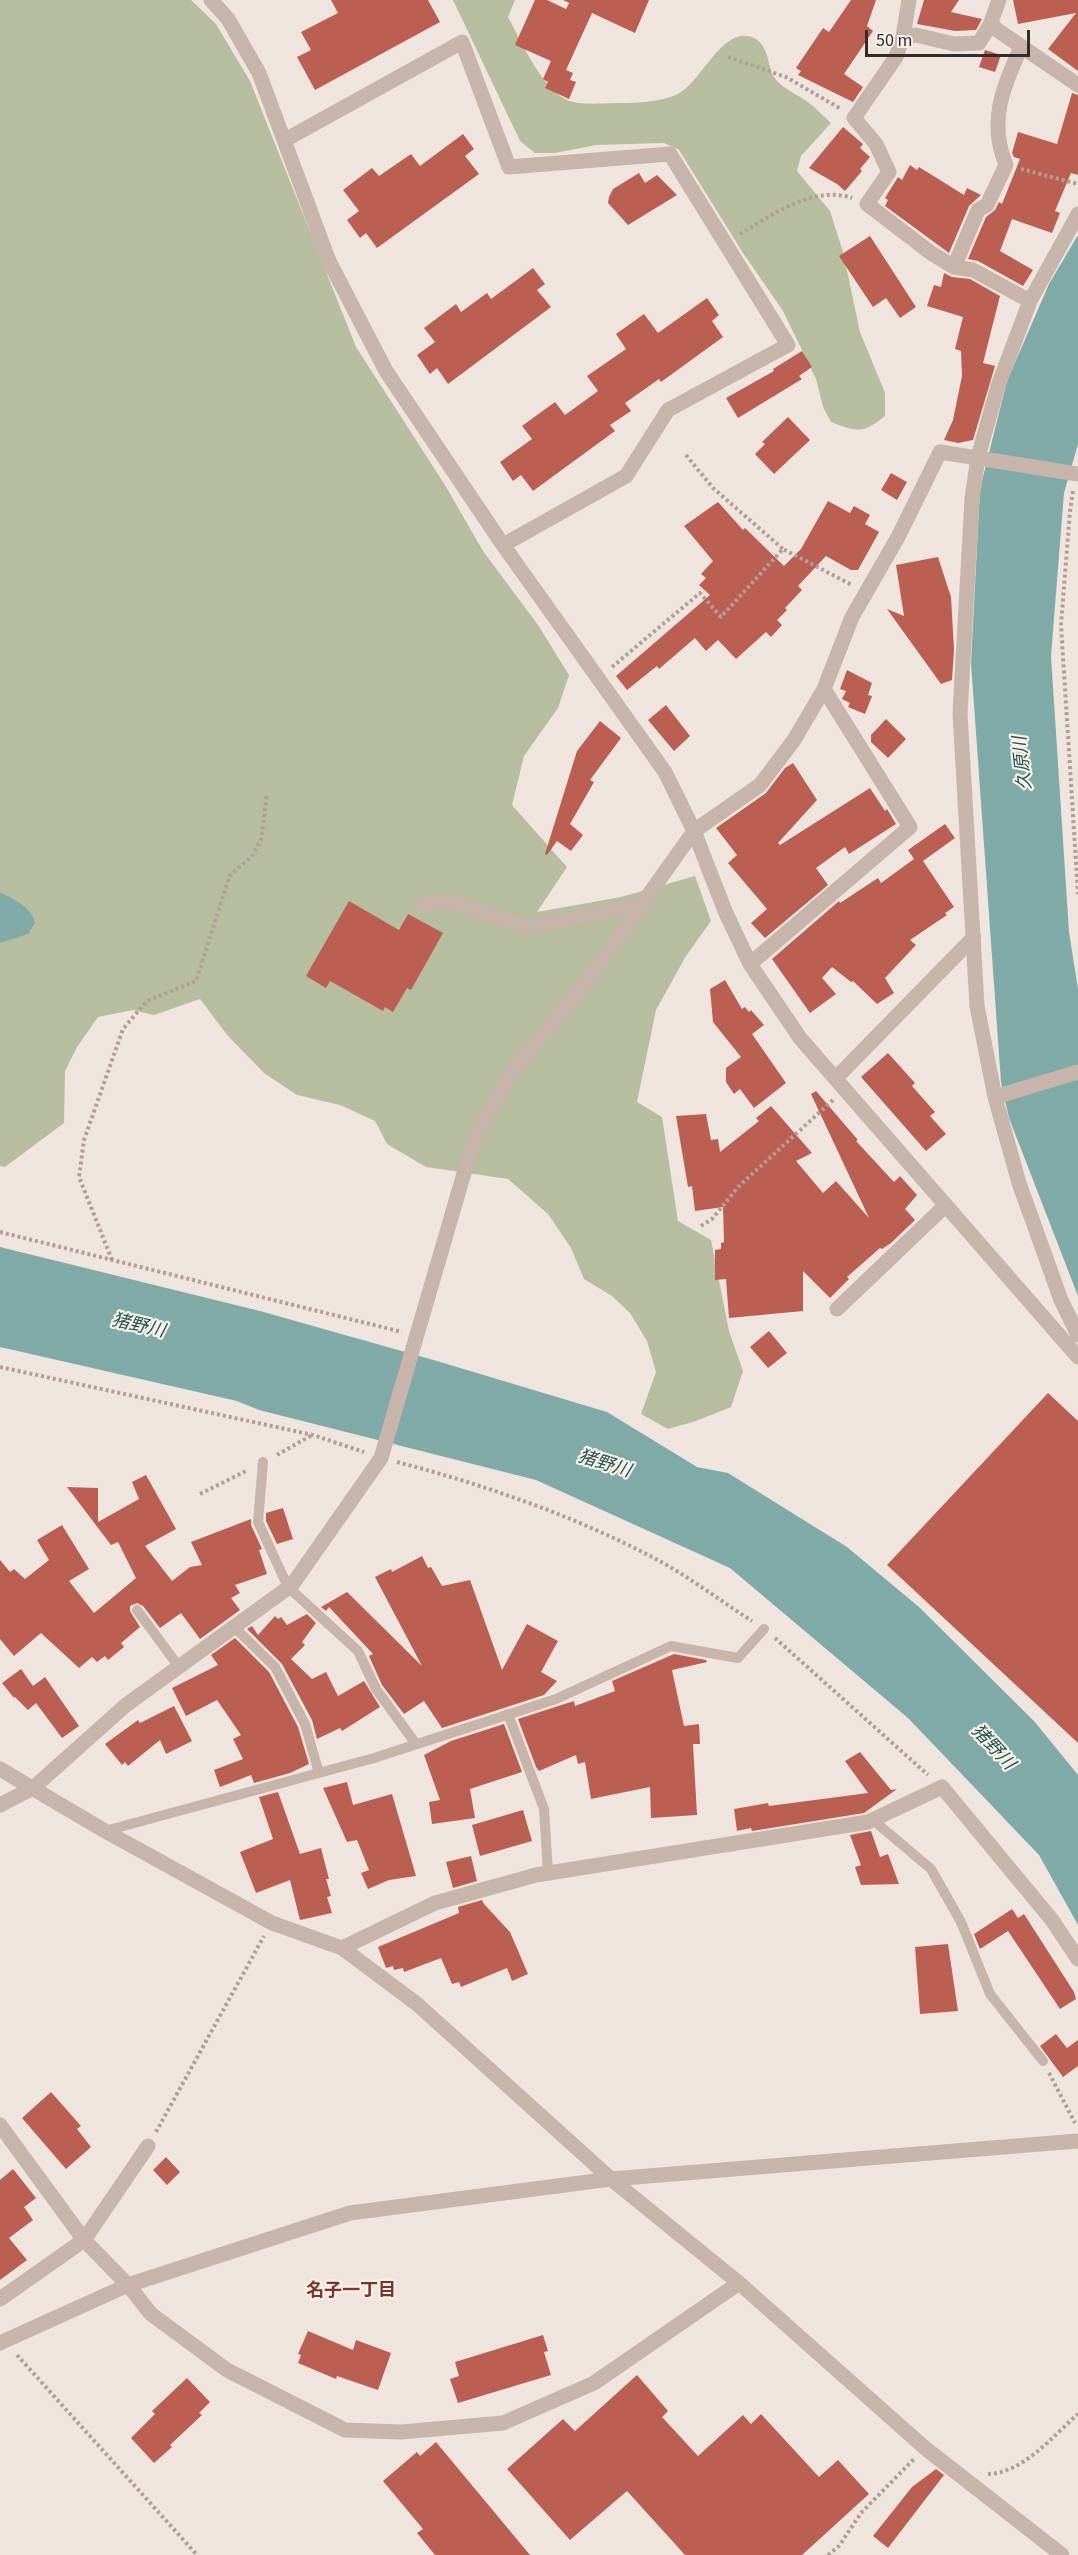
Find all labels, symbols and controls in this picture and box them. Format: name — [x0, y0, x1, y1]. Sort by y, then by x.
scale bar — [868, 18, 1033, 56]
text: 50 m — [876, 28, 912, 53]
water label: 久原川 — [1010, 735, 1038, 791]
water label: 猪野川 — [109, 1310, 167, 1344]
water label: 猪野川 — [575, 1447, 633, 1483]
water label: 猪野川 — [966, 1721, 1018, 1775]
district label: 名子一丁目 — [306, 2281, 396, 2303]

